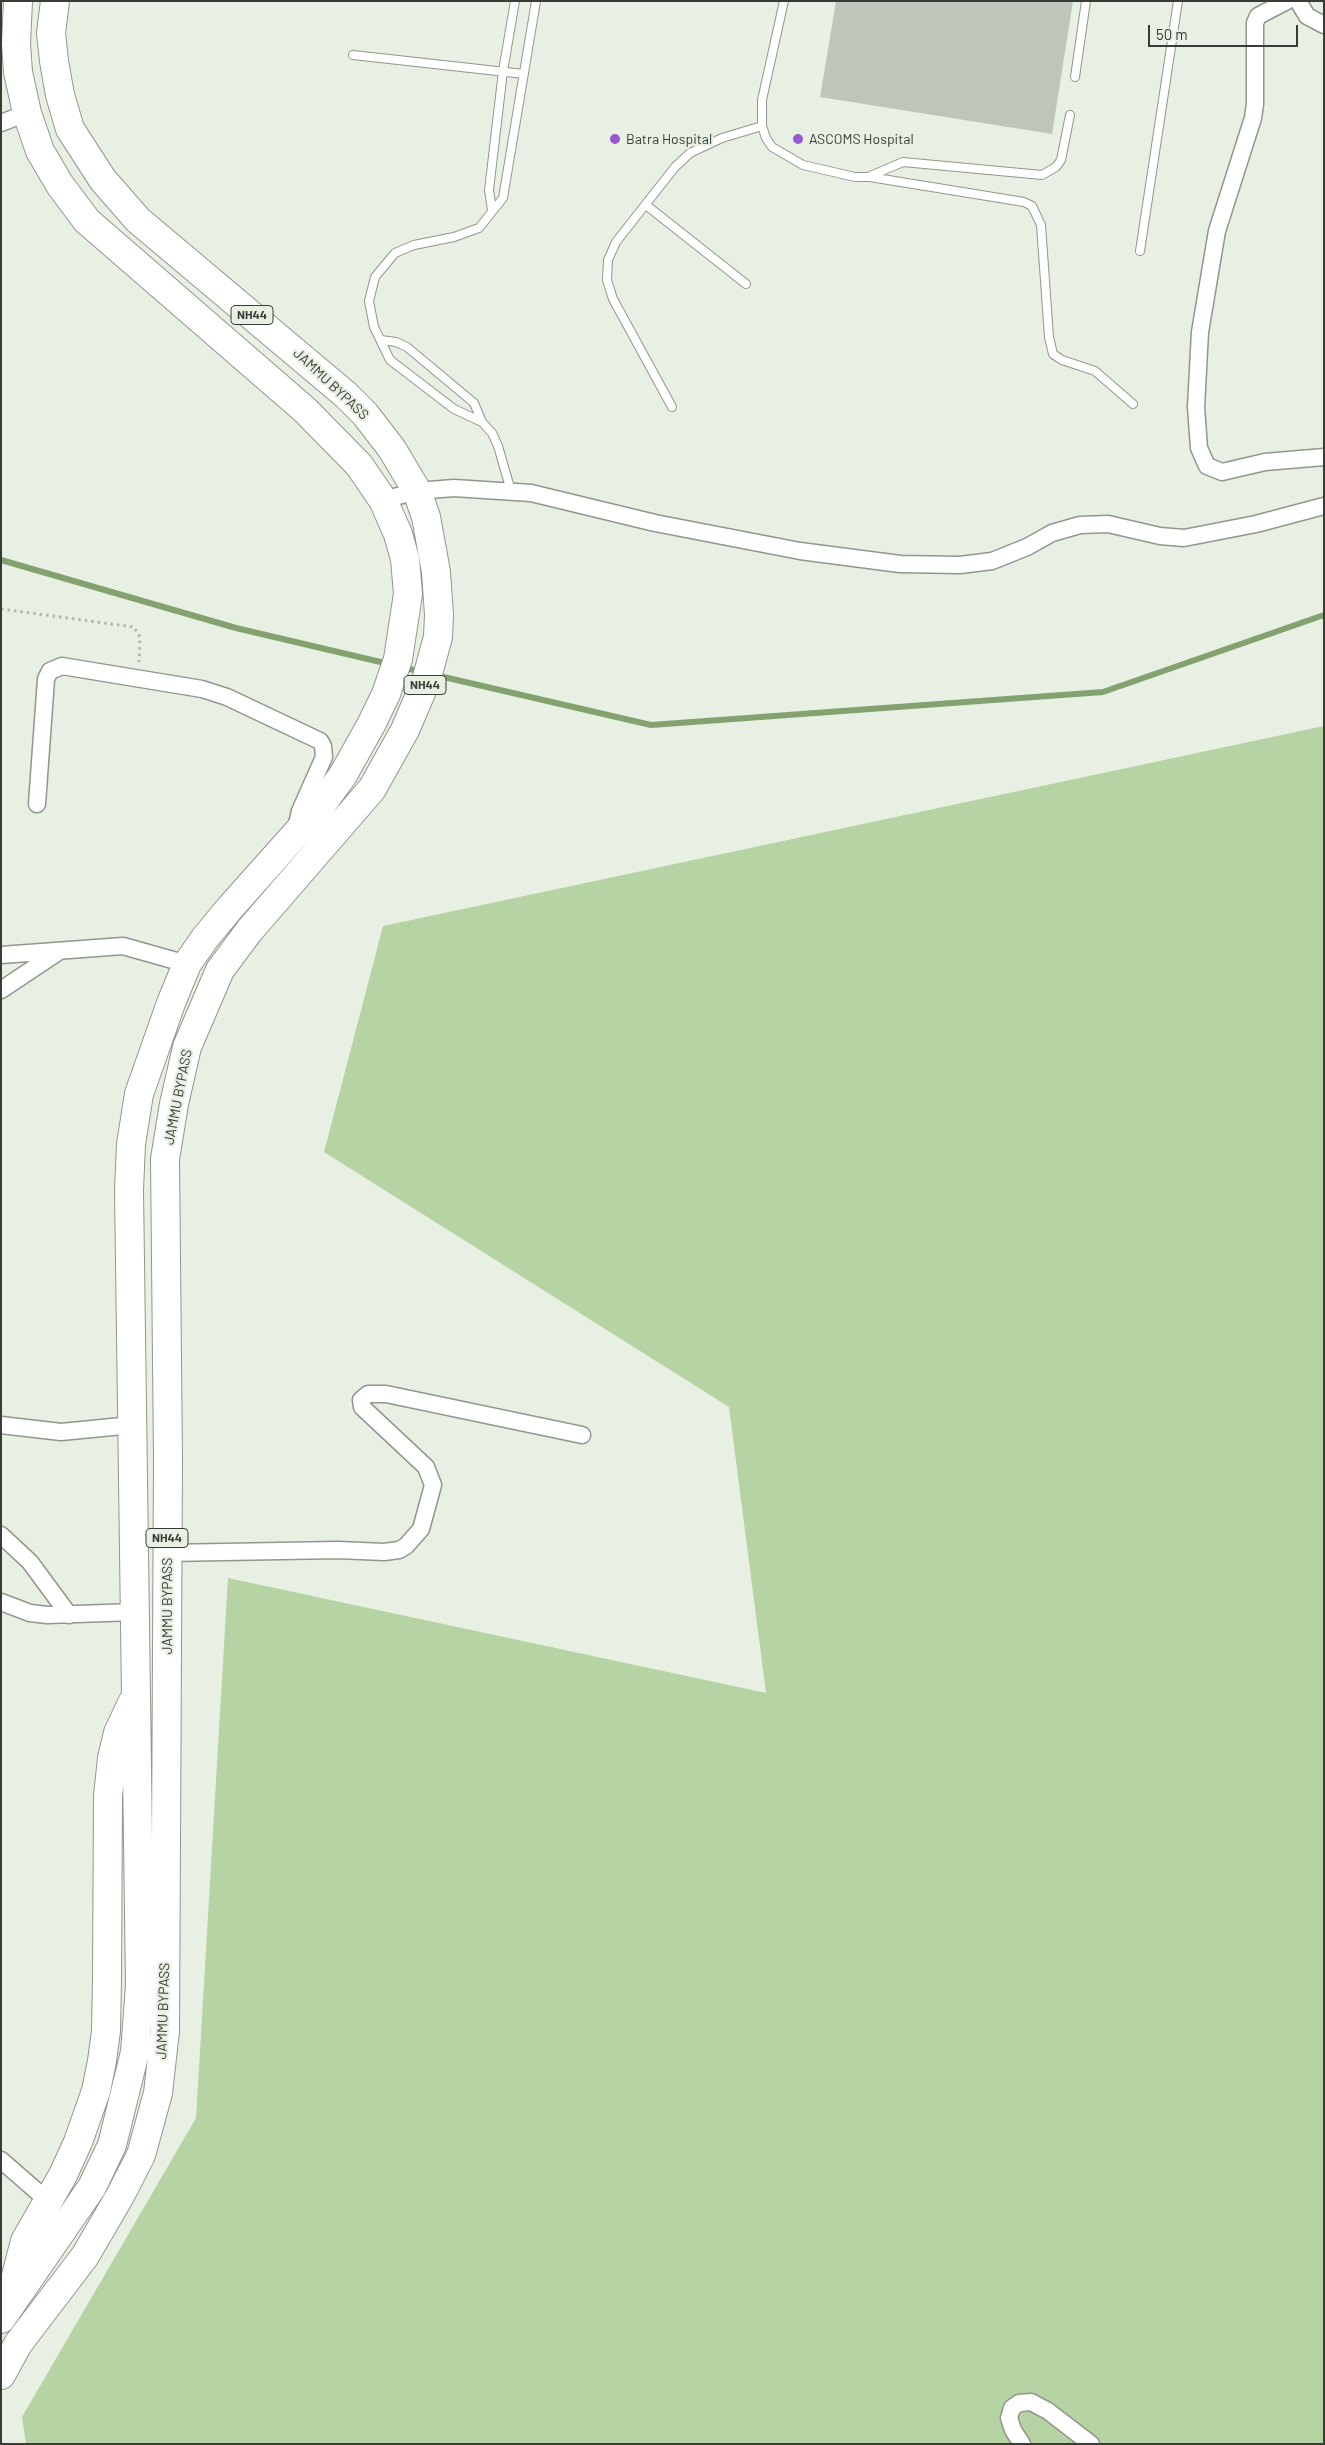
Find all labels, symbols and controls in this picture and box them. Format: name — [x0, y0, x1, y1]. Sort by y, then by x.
scale bar — [1150, 15, 1300, 47]
text: 50 m — [1156, 25, 1188, 43]
place label: Batra Hospital — [626, 131, 712, 147]
place label: ASCOMS Hospital — [809, 131, 914, 147]
marker: Batra Hospital — [608, 132, 622, 146]
marker: ASCOMS Hospital — [791, 132, 805, 146]
road number: NH44 — [231, 306, 273, 324]
street label: JAMMU BYPASS — [290, 345, 372, 423]
road number: NH44 — [404, 676, 446, 694]
street label: JAMMU BYPASS — [161, 1048, 195, 1146]
road number: NH44 — [146, 1529, 188, 1548]
street label: JAMMU BYPASS — [159, 1558, 175, 1654]
street label: JAMMU BYPASS — [153, 1962, 173, 2060]

